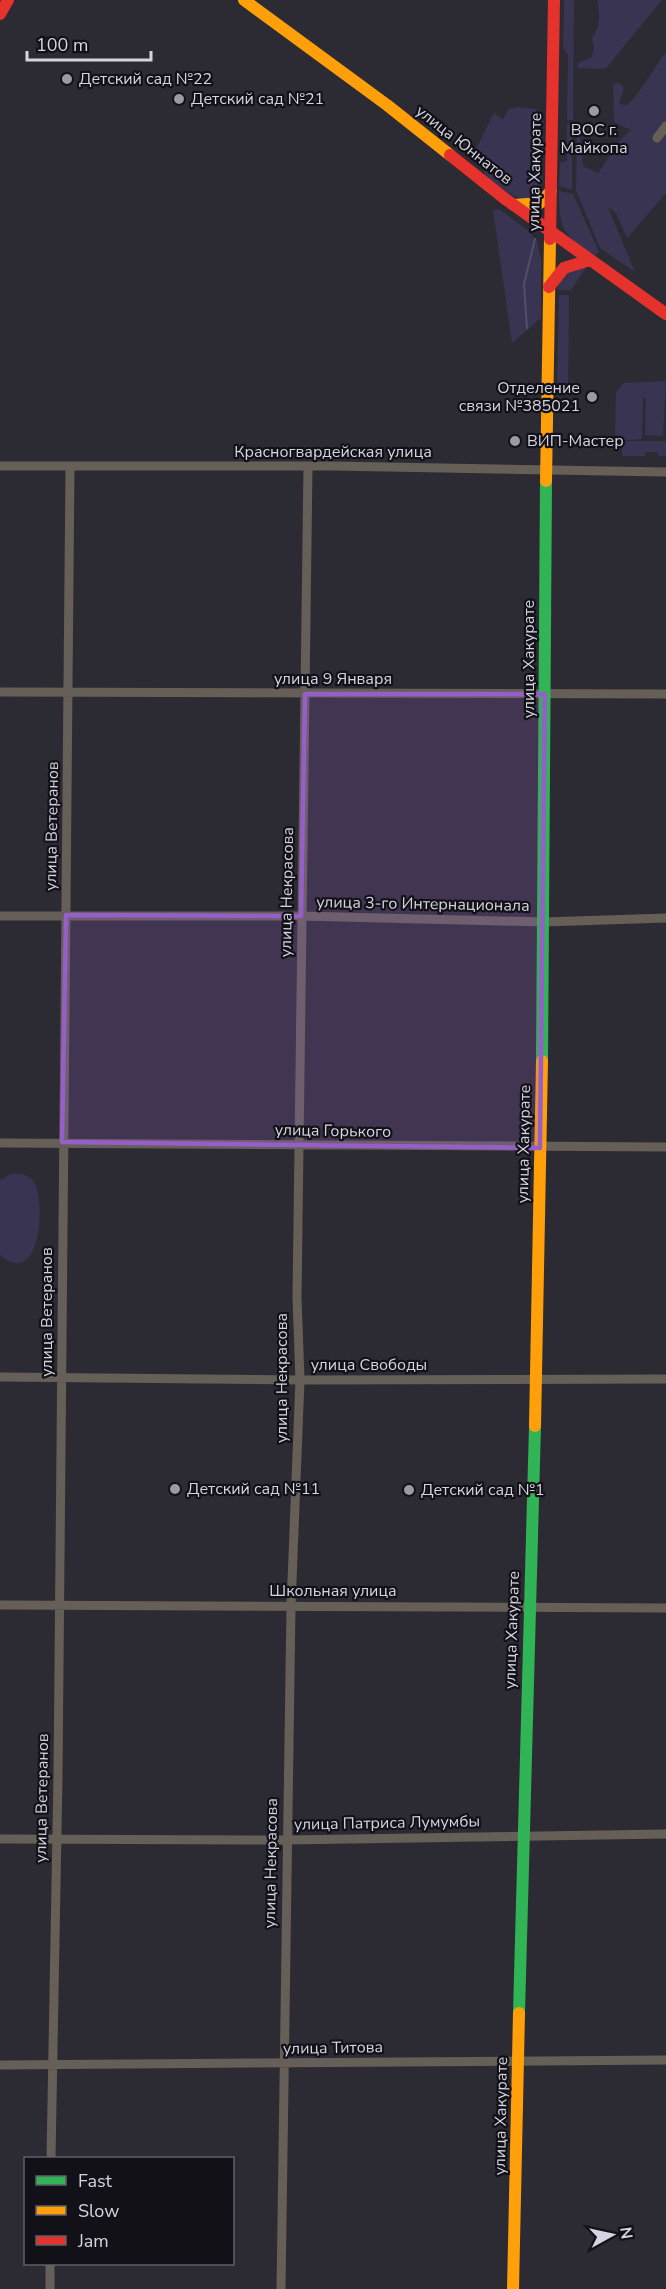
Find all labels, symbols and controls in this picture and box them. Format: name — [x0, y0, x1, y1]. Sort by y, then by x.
scale bar — [27, 24, 152, 62]
text: 100 m — [36, 33, 88, 57]
place label: Детский сад №22 — [79, 68, 212, 90]
marker: Детский сад №22 — [60, 72, 74, 86]
place label: Детский сад №21 — [191, 88, 324, 110]
marker: Детский сад №21 — [172, 92, 186, 106]
street label: улица Юннатов — [411, 100, 517, 190]
marker: ВОС г. Майкопа — [587, 104, 601, 118]
street label: улица Хакурате — [523, 113, 547, 231]
place label: ВОС г. Майкопа — [560, 119, 628, 159]
place label: Отделение связи №385021 — [459, 377, 580, 417]
marker: Отделение связи №385021 — [585, 390, 599, 404]
place label: ВИП-Мастер — [527, 430, 624, 452]
marker: ВИП-Мастер — [508, 434, 522, 448]
street label: Красногвардейская улица — [234, 441, 432, 463]
street label: улица Хакурате — [518, 600, 540, 718]
street label: улица 9 Января — [274, 668, 392, 690]
street label: улица Ветеранов — [40, 761, 64, 891]
street label: улица Некрасова — [275, 827, 299, 957]
street label: улица 3-го Интернационала — [316, 891, 530, 917]
street label: улица Хакурате — [512, 1085, 536, 1203]
street label: улица Горького — [275, 1119, 391, 1143]
street label: улица Ветеранов — [36, 1247, 58, 1377]
street label: улица Некрасова — [271, 1313, 293, 1443]
street label: улица Свободы — [311, 1354, 427, 1376]
place label: Детский сад №11 — [187, 1478, 320, 1500]
place label: Детский сад №1 — [421, 1479, 545, 1501]
marker: Детский сад №11 — [168, 1482, 182, 1496]
marker: Детский сад №1 — [402, 1483, 416, 1497]
street label: улица Хакурате — [499, 1570, 525, 1690]
street label: Школьная улица — [269, 1580, 397, 1602]
street label: улица Ветеранов — [30, 1733, 54, 1863]
street label: улица Некрасова — [259, 1798, 283, 1928]
street label: улица Патриса Лумумбы — [294, 1810, 480, 1836]
street label: улица Титова — [283, 2036, 383, 2060]
street label: улица Хакурате — [489, 2057, 513, 2175]
legend — [24, 2157, 234, 2265]
text: Fast — [78, 2169, 113, 2193]
text: Slow — [78, 2199, 119, 2223]
north arrow — [582, 2205, 642, 2265]
text: N — [614, 2226, 638, 2241]
text: Jam — [77, 2229, 109, 2253]

